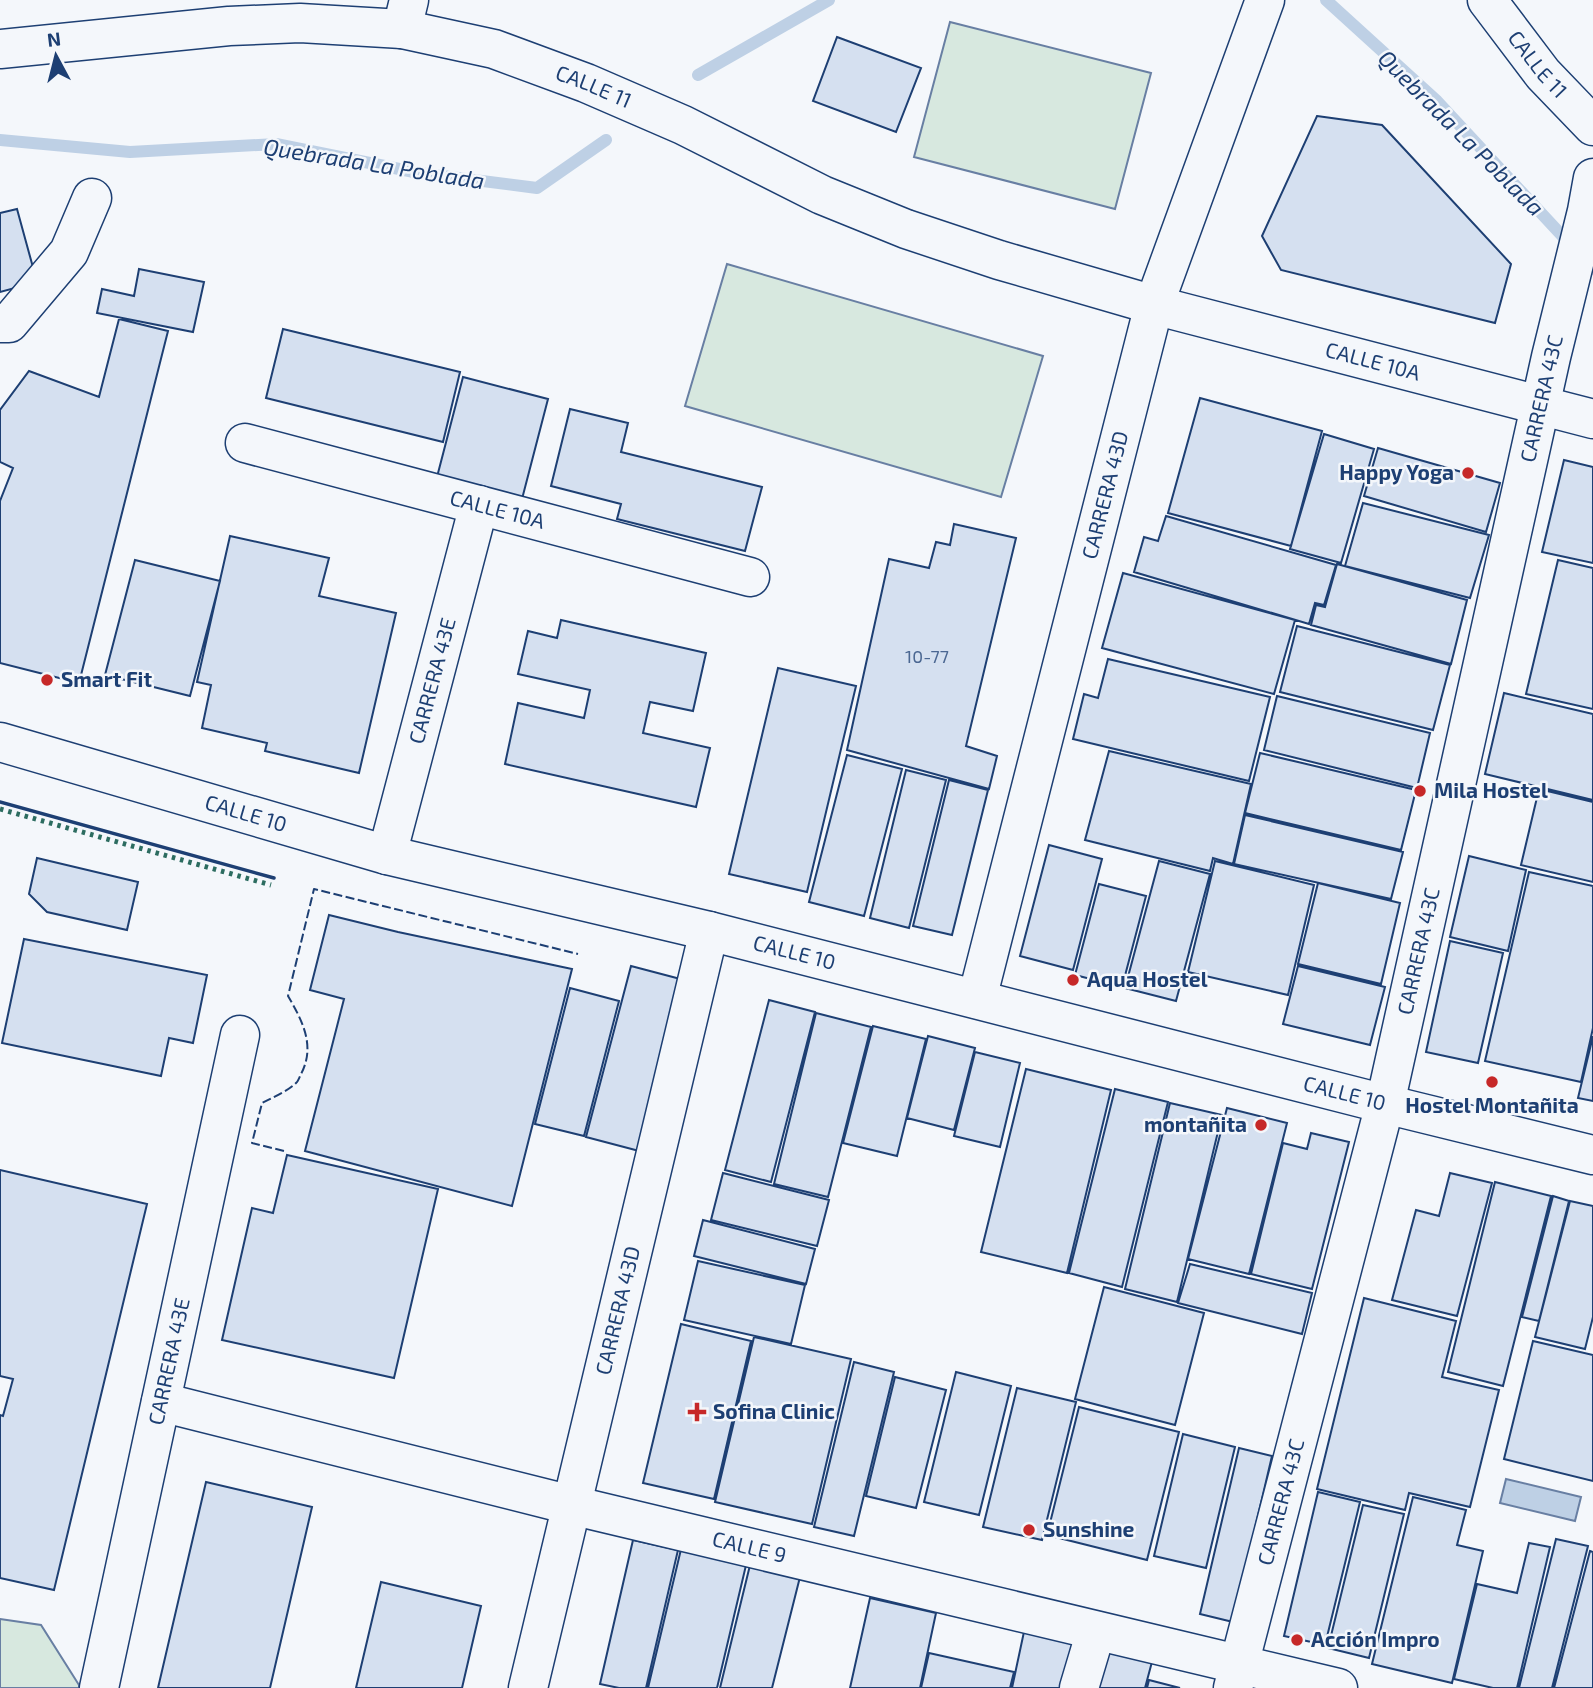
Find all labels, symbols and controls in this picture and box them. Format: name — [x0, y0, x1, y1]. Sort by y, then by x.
north arrow — [21, 21, 91, 91]
street label: CALLE 11 — [1504, 25, 1573, 103]
text: N — [46, 26, 62, 51]
water label: Quebrada La Poblada — [1373, 43, 1551, 221]
street label: CALLE 11 — [553, 59, 636, 112]
water label: Quebrada La Poblada — [262, 132, 487, 194]
street label: CARRERA 43C — [1514, 332, 1567, 464]
street label: CALLE 10A — [1323, 336, 1423, 385]
street label: CARRERA 43D — [1076, 428, 1132, 562]
place label: Happy Yoga — [1339, 459, 1454, 485]
marker: Happy Yoga — [1460, 465, 1476, 481]
street label: CALLE 10A — [447, 484, 548, 533]
street label: CARRERA 43E — [403, 615, 460, 746]
house number: 10-77 — [905, 645, 949, 667]
place label: Smart Fit — [61, 666, 152, 691]
marker: Smart Fit — [39, 672, 55, 688]
place label: Mila Hostel — [1434, 777, 1548, 802]
marker: Mila Hostel — [1412, 783, 1428, 799]
street label: CALLE 10 — [202, 789, 290, 836]
street label: CARRERA 43C — [1391, 885, 1444, 1017]
street label: CALLE 10 — [751, 929, 838, 974]
place label: Aqua Hostel — [1087, 966, 1208, 991]
marker: Aqua Hostel — [1065, 972, 1081, 988]
street label: CALLE 10 — [1301, 1070, 1389, 1115]
marker: Hostel Montañita — [1484, 1074, 1500, 1090]
place label: Hostel Montañita — [1405, 1092, 1579, 1117]
place label: montañita — [1144, 1111, 1247, 1136]
marker: montañita — [1253, 1117, 1269, 1133]
street label: CARRERA 43D — [589, 1243, 644, 1377]
street label: CARRERA 43E — [142, 1295, 194, 1427]
place label: Sofina Clinic — [713, 1398, 835, 1423]
marker: Sofina Clinic — [687, 1402, 707, 1422]
street label: CARRERA 43C — [1251, 1436, 1308, 1568]
place label: Sunshine — [1043, 1516, 1135, 1541]
marker: Sunshine — [1021, 1522, 1037, 1538]
street label: CALLE 9 — [710, 1525, 789, 1567]
place label: Acción Impro — [1311, 1626, 1440, 1651]
marker: Acción Impro — [1289, 1632, 1305, 1648]

